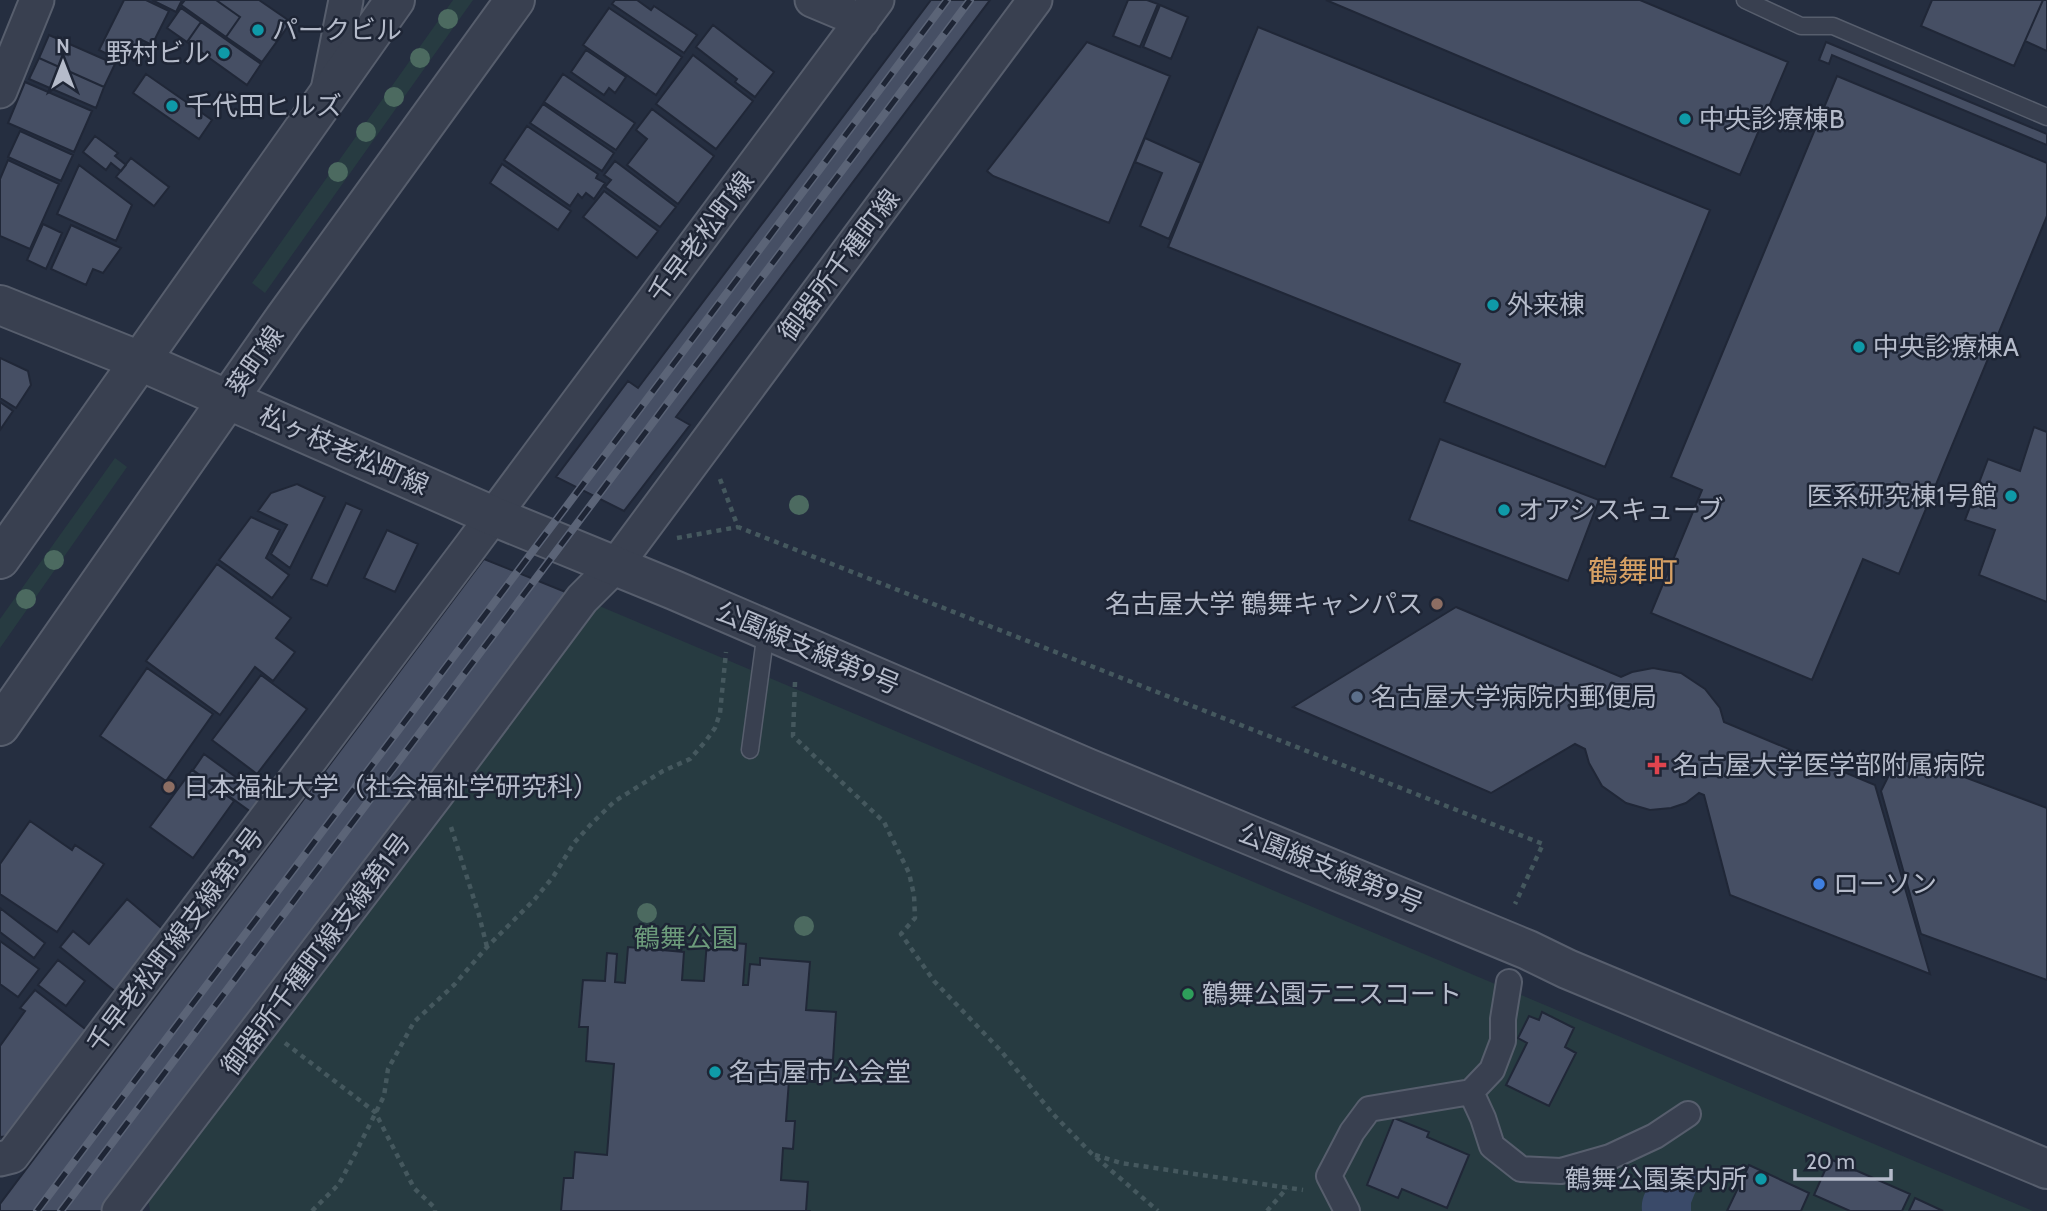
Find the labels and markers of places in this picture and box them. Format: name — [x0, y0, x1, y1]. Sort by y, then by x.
place label: パークビル — [272, 14, 402, 46]
marker: パークビル — [250, 22, 266, 38]
place label: 野村ビル — [106, 37, 210, 69]
marker: 野村ビル — [216, 45, 232, 61]
place label: 千代田ヒルズ — [186, 90, 342, 122]
marker: 千代田ヒルズ — [164, 98, 180, 114]
place label: 中央診療棟B — [1699, 103, 1845, 135]
marker: 中央診療棟B — [1677, 111, 1693, 127]
place label: 外来棟 — [1507, 289, 1585, 321]
marker: 外来棟 — [1485, 297, 1501, 313]
place label: 中央診療棟A — [1873, 331, 2019, 363]
marker: 中央診療棟A — [1851, 339, 1867, 355]
place label: 医系研究棟1号館 — [1807, 480, 1997, 512]
marker: 医系研究棟1号館 — [2003, 488, 2019, 504]
place label: オアシスキューブ — [1518, 494, 1723, 526]
marker: オアシスキューブ — [1496, 502, 1512, 518]
place label: 名古屋大学 鶴舞キャンパス — [1105, 588, 1423, 620]
marker: 名古屋大学 鶴舞キャンパス — [1429, 596, 1445, 612]
place label: 名古屋大学病院内郵便局 — [1371, 681, 1657, 713]
marker: 名古屋大学病院内郵便局 — [1349, 689, 1365, 705]
place label: 名古屋大学医学部附属病院 — [1673, 749, 1985, 781]
marker: 名古屋大学医学部附属病院 — [1647, 755, 1667, 775]
place label: 日本福祉大学（社会福祉学研究科） — [183, 771, 599, 803]
marker: 日本福祉大学（社会福祉学研究科） — [161, 779, 177, 795]
place label: ローソン — [1833, 868, 1937, 900]
marker: ローソン — [1811, 876, 1827, 892]
place label: 鶴舞公園テニスコート — [1202, 978, 1462, 1010]
marker: 鶴舞公園テニスコート — [1180, 986, 1196, 1002]
place label: 名古屋市公会堂 — [729, 1056, 911, 1088]
marker: 名古屋市公会堂 — [707, 1064, 723, 1080]
place label: 鶴舞公園案内所 — [1565, 1163, 1747, 1195]
marker: 鶴舞公園案内所 — [1753, 1171, 1769, 1187]

